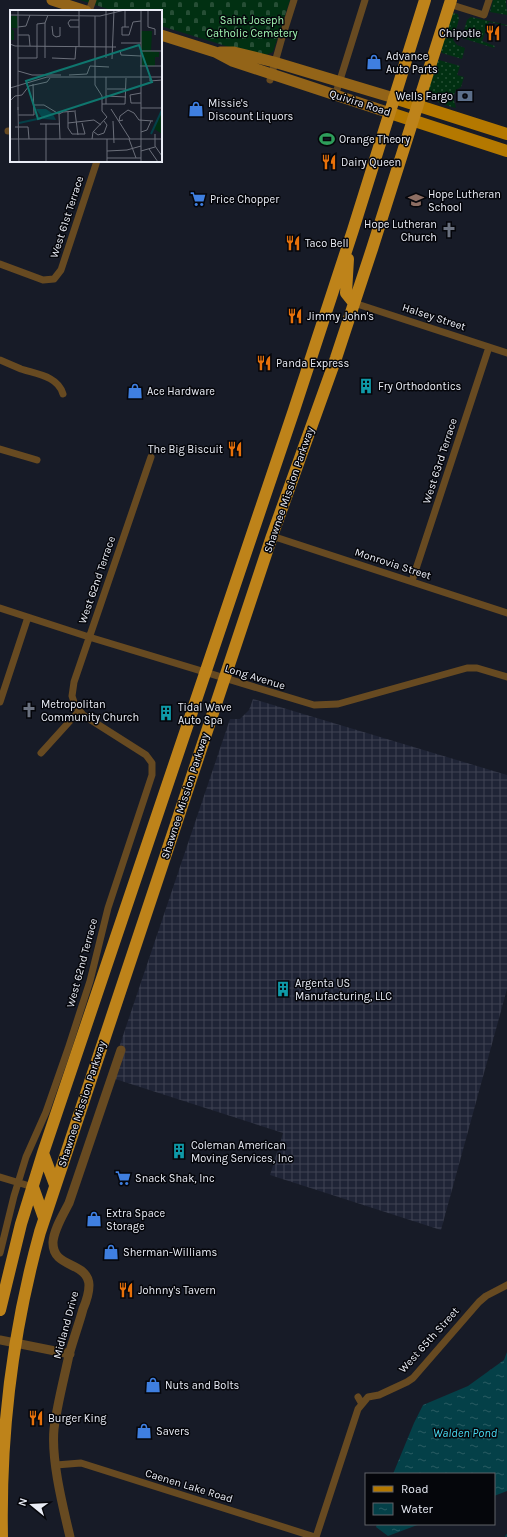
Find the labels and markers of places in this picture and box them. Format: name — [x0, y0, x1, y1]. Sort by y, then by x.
restaurant icon: Chipotle — [484, 24, 502, 42]
place label: Chipotle — [439, 27, 481, 40]
place label: Advance Auto Parts — [386, 50, 438, 76]
shop icon: Advance Auto Parts — [365, 53, 383, 71]
bank icon: Wells Fargo — [456, 87, 474, 105]
place label: Wells Fargo — [396, 90, 453, 103]
place label: Missie's Discount Liquors — [208, 97, 294, 123]
shop icon: Missie's Discount Liquors — [187, 100, 205, 118]
sports icon: Orange Theory — [318, 130, 336, 148]
place label: Orange Theory — [339, 133, 410, 146]
restaurant icon: Dairy Queen — [320, 153, 338, 171]
place label: Dairy Queen — [341, 156, 401, 169]
place label: Hope Lutheran School — [428, 188, 501, 214]
supermarket icon: Price Chopper — [189, 190, 207, 208]
school or university icon: Hope Lutheran School — [407, 191, 425, 209]
place label: Price Chopper — [210, 193, 279, 206]
place label: Hope Lutheran Church — [364, 218, 437, 244]
church icon: Hope Lutheran Church — [440, 221, 458, 239]
restaurant icon: Taco Bell — [284, 234, 302, 252]
place label: Taco Bell — [305, 237, 349, 250]
restaurant icon: Jimmy John's — [286, 307, 304, 325]
place label: Jimmy John's — [307, 310, 374, 323]
restaurant icon: Panda Express — [255, 354, 273, 372]
place label: Panda Express — [276, 357, 350, 370]
building icon: Fry Orthodontics — [357, 377, 375, 395]
place label: Fry Orthodontics — [378, 380, 462, 393]
shop icon: Ace Hardware — [126, 382, 144, 400]
place label: Ace Hardware — [147, 385, 215, 398]
restaurant icon: The Big Biscuit — [226, 440, 244, 458]
place label: The Big Biscuit — [148, 443, 223, 456]
place label: Metropolitan Community Church — [41, 698, 139, 724]
church icon: Metropolitan Community Church — [20, 701, 38, 719]
place label: Tidal Wave Auto Spa — [178, 701, 232, 727]
building icon: Tidal Wave Auto Spa — [157, 704, 175, 722]
place label: Argenta US Manufacturing, LLC — [295, 977, 392, 1003]
building icon: Argenta US Manufacturing, LLC — [274, 980, 292, 998]
place label: Coleman American Moving Services, Inc — [191, 1139, 293, 1165]
building icon: Coleman American Moving Services, Inc — [170, 1142, 188, 1160]
supermarket icon: Snack Shak, Inc — [114, 1169, 132, 1187]
place label: Snack Shak, Inc — [135, 1172, 215, 1185]
place label: Extra Space Storage — [106, 1207, 165, 1233]
shop icon: Extra Space Storage — [85, 1210, 103, 1228]
shop icon: Sherman-Williams — [102, 1243, 120, 1261]
place label: Sherman-Williams — [123, 1246, 218, 1259]
restaurant icon: Johnny's Tavern — [117, 1281, 135, 1299]
place label: Johnny's Tavern — [138, 1284, 216, 1297]
shop icon: Nuts and Bolts — [144, 1376, 162, 1394]
place label: Nuts and Bolts — [165, 1379, 240, 1392]
restaurant icon: Burger King — [27, 1409, 45, 1427]
place label: Burger King — [48, 1412, 107, 1425]
shop icon: Savers — [135, 1422, 153, 1440]
place label: Savers — [156, 1425, 190, 1438]

